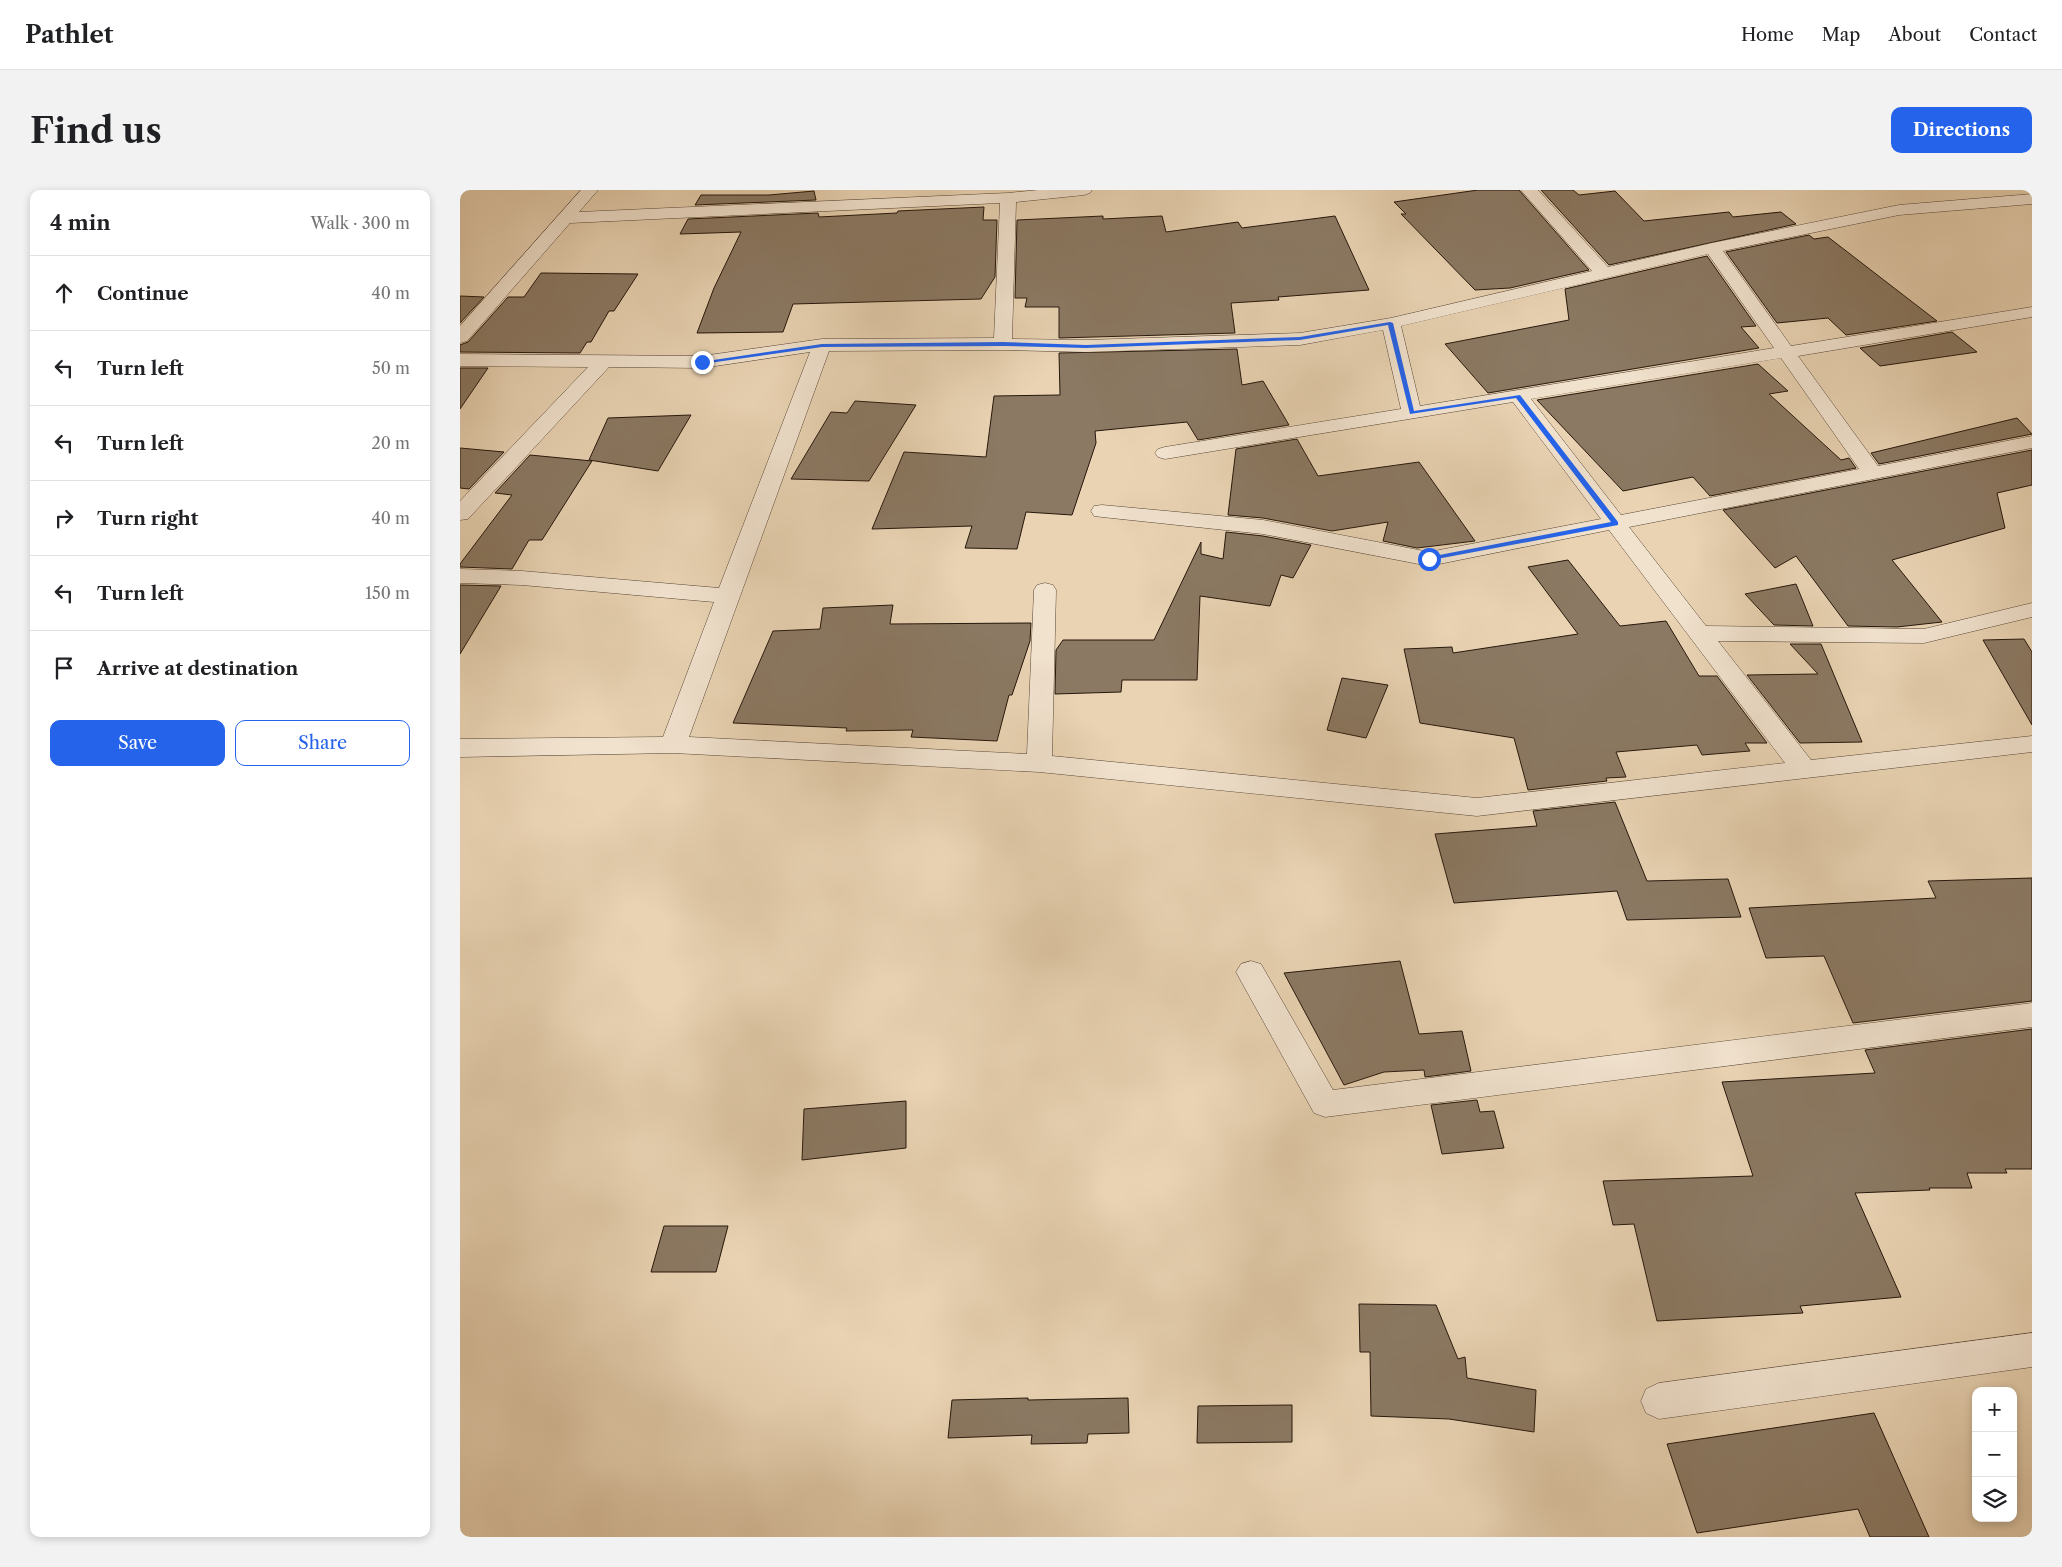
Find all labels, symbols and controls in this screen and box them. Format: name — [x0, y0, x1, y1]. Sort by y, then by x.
text: Pathlet — [25, 20, 113, 49]
text: Home — [1741, 24, 1794, 46]
text: Map — [1822, 24, 1860, 46]
text: About — [1888, 24, 1941, 46]
text: Contact — [1969, 24, 2037, 46]
button: Directions — [1891, 107, 2032, 153]
text: Find us — [30, 109, 162, 152]
text: 4 min — [50, 210, 111, 235]
text: Walk · 300 m — [311, 213, 410, 233]
icon: ahead — [50, 279, 78, 307]
text: Continue — [97, 282, 189, 305]
text: 40 m — [371, 283, 410, 303]
route end — [691, 351, 714, 374]
icon: left — [50, 354, 78, 382]
text: Turn left — [97, 357, 184, 380]
text: 50 m — [372, 358, 410, 378]
icon: left — [50, 429, 78, 457]
text: Turn left — [97, 432, 184, 455]
text: 20 m — [371, 433, 410, 453]
icon: right — [50, 504, 78, 532]
text: Turn right — [97, 507, 198, 530]
text: 40 m — [371, 508, 410, 528]
route start — [1418, 548, 1441, 571]
icon: left — [50, 579, 78, 607]
text: Turn left — [97, 582, 184, 605]
text: 150 m — [365, 583, 410, 603]
icon: arrive — [50, 654, 78, 682]
text: Arrive at destination — [97, 657, 298, 680]
button: Save — [50, 720, 225, 766]
button: Share — [235, 720, 410, 766]
map controls — [1972, 1387, 2017, 1522]
button: + — [1972, 1387, 2017, 1432]
button: − — [1972, 1432, 2017, 1477]
button: layers — [1972, 1477, 2017, 1522]

